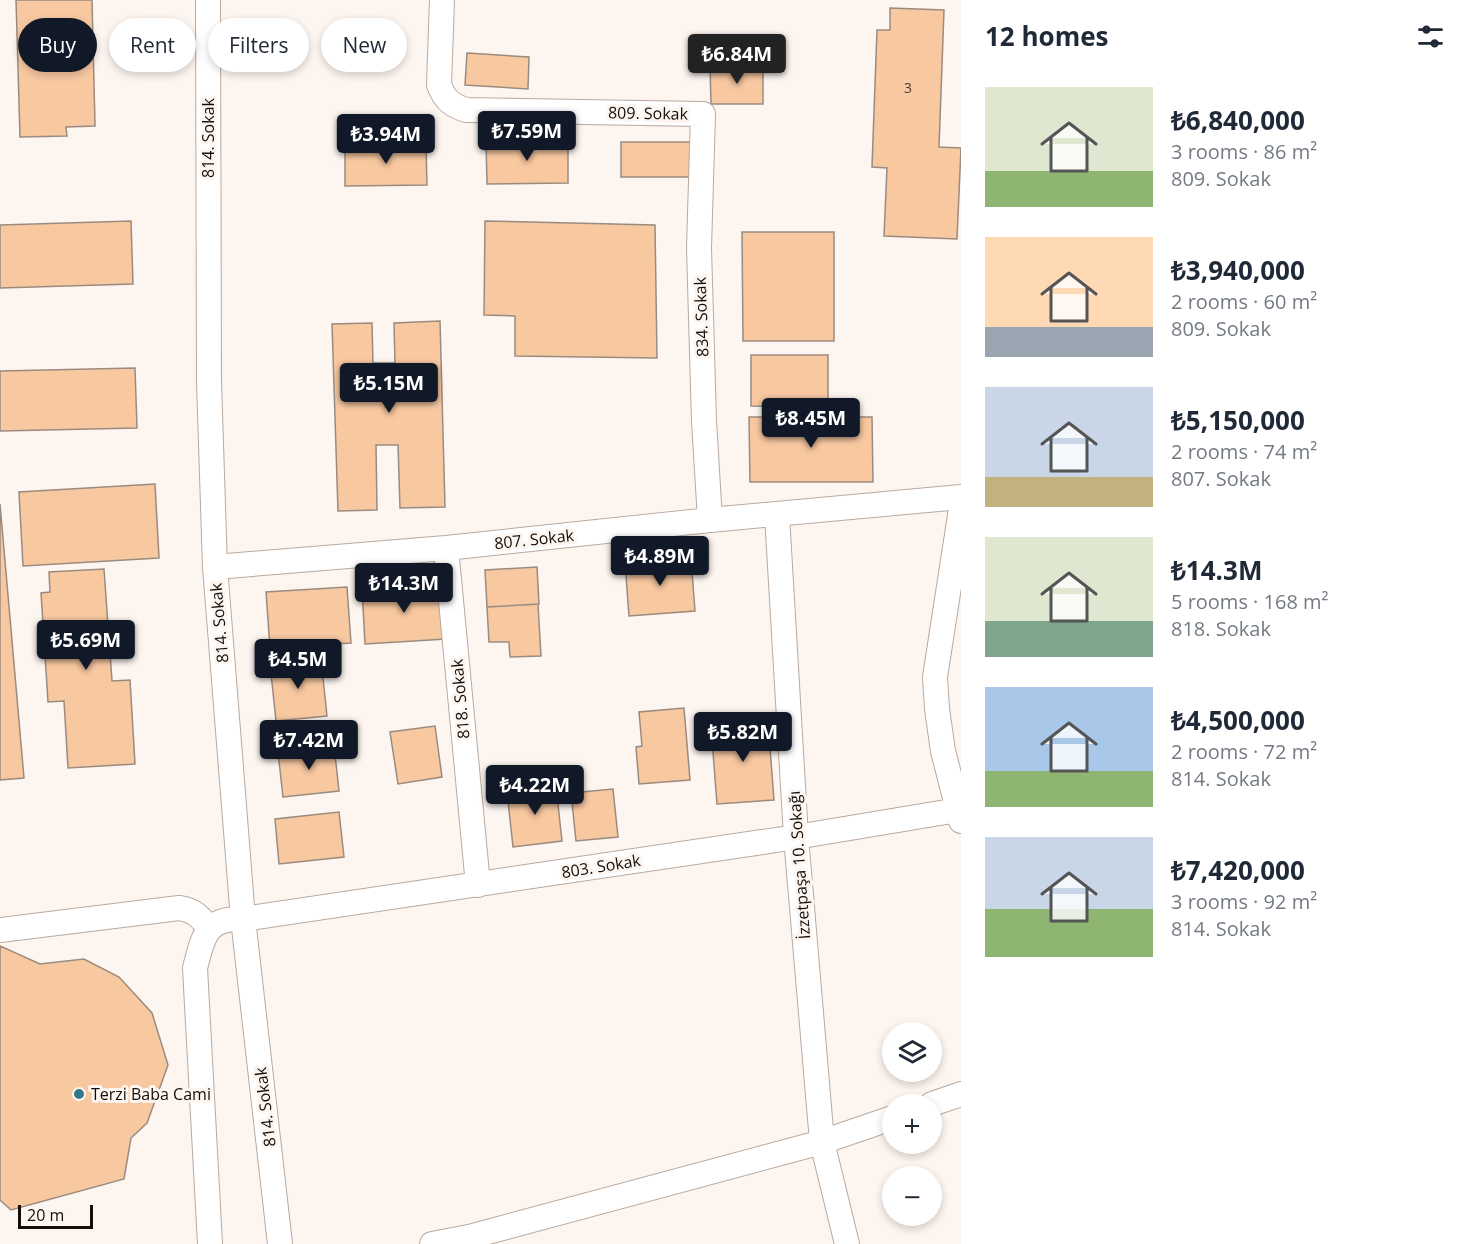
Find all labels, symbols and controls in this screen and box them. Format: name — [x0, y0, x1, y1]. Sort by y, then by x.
chip: Buy — [18, 18, 97, 72]
chip: Rent — [109, 18, 196, 72]
chip: Filters — [208, 18, 309, 72]
chip: New — [321, 18, 407, 72]
text: 12 homes — [985, 18, 1109, 54]
icon: filters — [1414, 20, 1447, 53]
pin: ₺6.84M — [688, 34, 786, 85]
text: ₺6.84M — [702, 40, 772, 67]
house number: 3 — [904, 78, 912, 97]
street label: 814. Sokak — [197, 97, 219, 178]
street label: 809. Sokak — [608, 101, 689, 125]
text: ₺6,840,000 — [1171, 102, 1305, 138]
pin: ₺7.59M — [478, 111, 576, 162]
icon: home — [1033, 111, 1105, 183]
pin: ₺3.94M — [337, 114, 435, 165]
text: ₺7.59M — [492, 117, 562, 144]
text: ₺3.94M — [351, 120, 421, 147]
text: 3 rooms · 86 m² — [1171, 138, 1317, 165]
text: 809. Sokak — [1171, 165, 1271, 192]
text: ₺3,940,000 — [1171, 252, 1305, 288]
icon: home — [1033, 261, 1105, 333]
street label: 834. Sokak — [689, 276, 713, 357]
text: 2 rooms · 60 m² — [1171, 288, 1317, 315]
text: 809. Sokak — [1171, 315, 1271, 342]
pin: ₺5.15M — [340, 363, 438, 414]
text: ₺5.15M — [354, 369, 424, 396]
pin: ₺8.45M — [762, 398, 860, 449]
text: ₺5,150,000 — [1171, 402, 1305, 438]
text: ₺8.45M — [776, 404, 846, 431]
icon: home — [1033, 411, 1105, 483]
text: 2 rooms · 74 m² — [1171, 438, 1317, 465]
text: 807. Sokak — [1171, 465, 1271, 492]
street label: 807. Sokak — [493, 524, 575, 554]
pin: ₺4.89M — [611, 536, 709, 587]
text: ₺4.89M — [625, 542, 695, 569]
text: ₺14.3M — [1171, 552, 1262, 588]
icon: home — [1033, 561, 1105, 633]
pin: ₺14.3M — [355, 563, 453, 614]
text: ₺14.3M — [369, 569, 439, 596]
street label: 814. Sokak — [205, 582, 233, 664]
text: 5 rooms · 168 m² — [1171, 588, 1329, 615]
text: 818. Sokak — [1171, 615, 1271, 642]
pin: ₺5.69M — [37, 620, 135, 671]
text: ₺5.69M — [51, 626, 121, 653]
pin: ₺4.5M — [256, 639, 340, 690]
text: ₺4.5M — [269, 645, 327, 672]
street label: 818. Sokak — [446, 658, 474, 740]
text: ₺4,500,000 — [1171, 702, 1305, 738]
icon: home — [1033, 711, 1105, 783]
pin: ₺5.82M — [694, 712, 792, 763]
text: ₺5.82M — [708, 718, 778, 745]
pin: ₺7.42M — [260, 720, 358, 771]
text: ₺7.42M — [274, 726, 344, 753]
text: 2 rooms · 72 m² — [1171, 738, 1317, 765]
pin: ₺4.22M — [486, 765, 584, 816]
text: 814. Sokak — [1171, 765, 1271, 792]
text: ₺4.22M — [500, 771, 570, 798]
street label: İzzetpaşa 10. Sokağı — [783, 790, 815, 940]
street label: 803. Sokak — [560, 849, 643, 883]
text: ₺7,420,000 — [1171, 852, 1305, 888]
icon: home — [1033, 861, 1105, 933]
text: 3 rooms · 92 m² — [1171, 888, 1317, 915]
text: 814. Sokak — [1171, 915, 1271, 942]
map controls — [882, 1022, 942, 1226]
button: layers — [882, 1022, 942, 1082]
street label: 814. Sokak — [249, 1065, 281, 1148]
place label: Terzi Baba Cami — [91, 1083, 211, 1105]
marker: Terzi Baba Cami — [72, 1087, 86, 1101]
button: + — [882, 1094, 942, 1154]
button: − — [882, 1166, 942, 1226]
scale bar — [18, 1202, 93, 1230]
text: 20 m — [27, 1204, 64, 1226]

